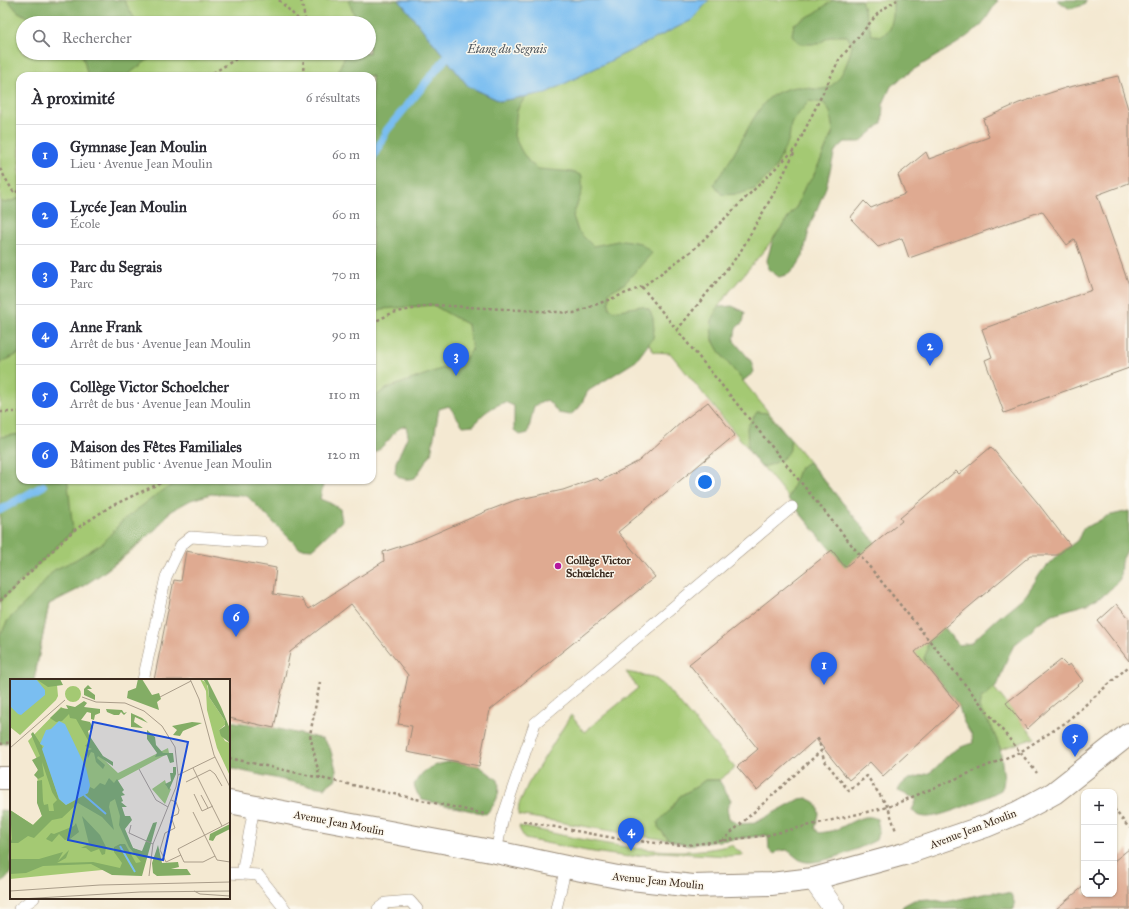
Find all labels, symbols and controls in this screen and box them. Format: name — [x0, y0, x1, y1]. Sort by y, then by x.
search box — [16, 16, 376, 60]
icon: search — [30, 27, 52, 49]
text: Rechercher — [62, 29, 132, 47]
water label: Étang du Segrais — [466, 40, 547, 56]
text: À proximité — [32, 88, 115, 109]
text: 6 résultats — [306, 90, 360, 106]
text: Gymnase Jean Moulin — [70, 138, 207, 156]
text: 1 — [42, 147, 48, 163]
text: 60 m — [332, 147, 360, 163]
text: Lieu · Avenue Jean Moulin — [70, 156, 212, 172]
text: Lycée Jean Moulin — [70, 198, 187, 216]
text: 2 — [42, 207, 48, 223]
text: 60 m — [332, 207, 360, 223]
text: École — [70, 216, 100, 232]
text: Parc du Segrais — [70, 258, 162, 276]
text: 3 — [42, 267, 48, 283]
text: 70 m — [332, 267, 360, 283]
text: Parc — [70, 276, 93, 292]
text: Anne Frank — [70, 318, 142, 336]
text: 4 — [41, 327, 49, 343]
text: 90 m — [332, 327, 360, 343]
pin: 2 — [917, 333, 943, 366]
text: Arrêt de bus · Avenue Jean Moulin — [70, 336, 251, 352]
pin: 3 — [443, 343, 469, 376]
text: Collège Victor Schoelcher — [70, 378, 229, 396]
text: 5 — [42, 387, 48, 403]
text: 110 m — [328, 387, 360, 403]
text: Arrêt de bus · Avenue Jean Moulin — [70, 396, 251, 412]
text: Maison des Fêtes Familiales — [70, 438, 242, 456]
text: 6 — [42, 447, 48, 463]
text: 120 m — [327, 447, 360, 463]
text: Bâtiment public · Avenue Jean Moulin — [70, 456, 272, 472]
your location — [695, 472, 715, 492]
place label: Collège Victor Schœlcher — [566, 554, 631, 580]
marker: Collège Victor Schœlcher — [553, 561, 563, 571]
pin: 6 — [223, 604, 249, 637]
pin: 1 — [811, 652, 837, 685]
inset map — [10, 679, 230, 899]
pin: 5 — [1062, 724, 1088, 757]
map controls — [1081, 789, 1117, 897]
button: + — [1081, 789, 1117, 825]
street label: Avenue Jean Moulin — [927, 806, 1019, 853]
street label: Avenue Jean Moulin — [292, 808, 385, 839]
pin: 4 — [618, 818, 644, 851]
button: − — [1081, 825, 1117, 861]
button: locate — [1081, 861, 1117, 897]
street label: Avenue Jean Moulin — [611, 870, 704, 893]

